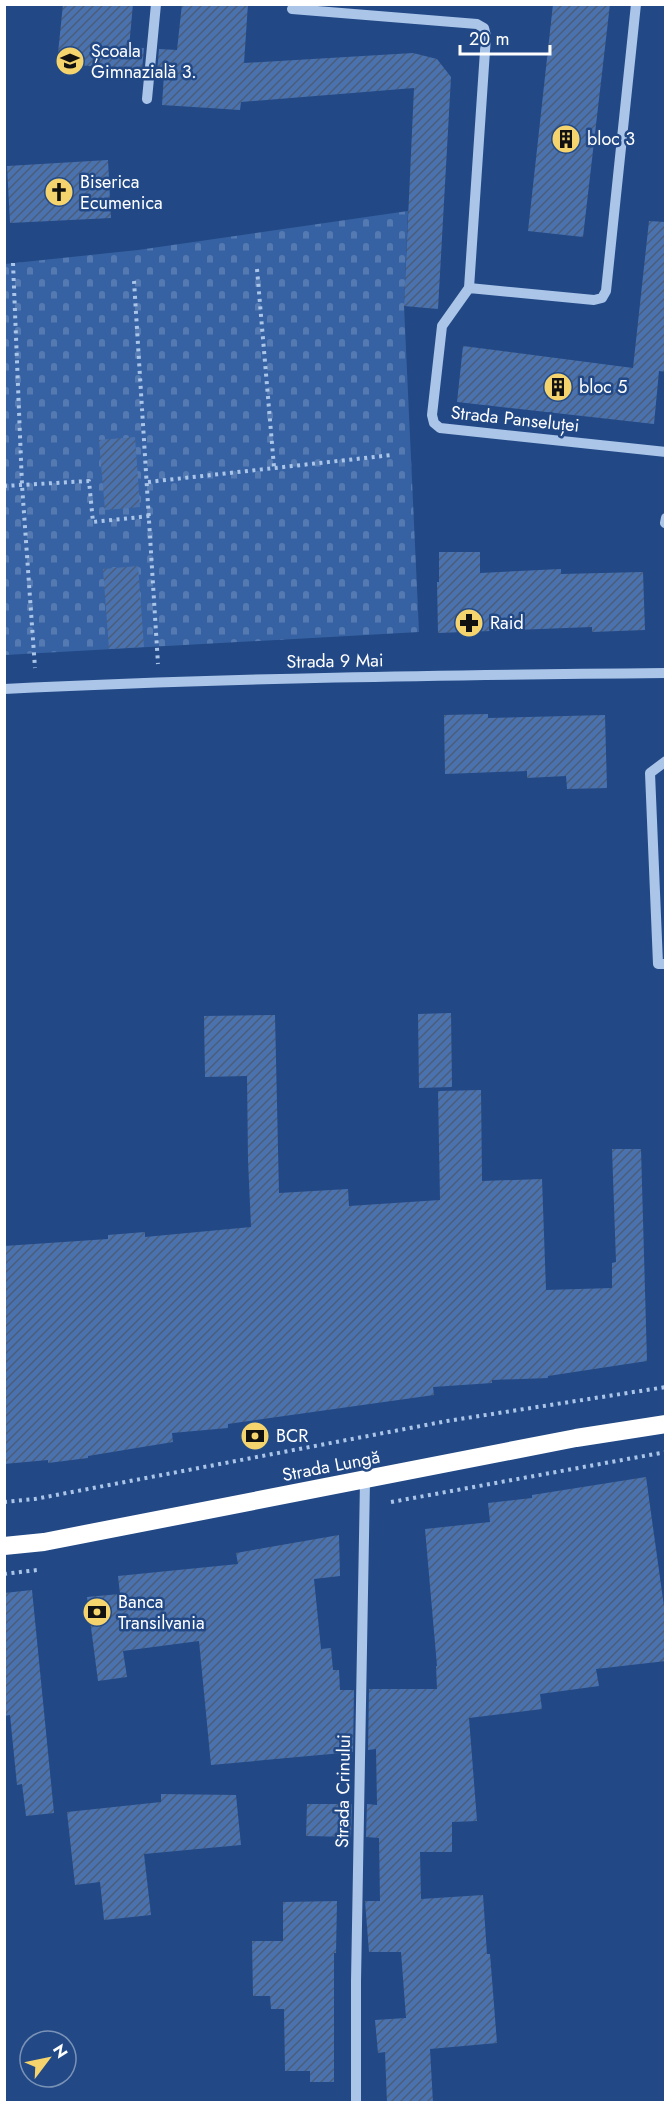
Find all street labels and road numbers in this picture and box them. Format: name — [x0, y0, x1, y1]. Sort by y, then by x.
street label: Strada Panseluței — [449, 399, 581, 439]
street label: Strada 9 Mai — [286, 647, 384, 675]
street label: Strada Lungă — [280, 1444, 382, 1488]
street label: Strada Crinului — [329, 1734, 357, 1848]

